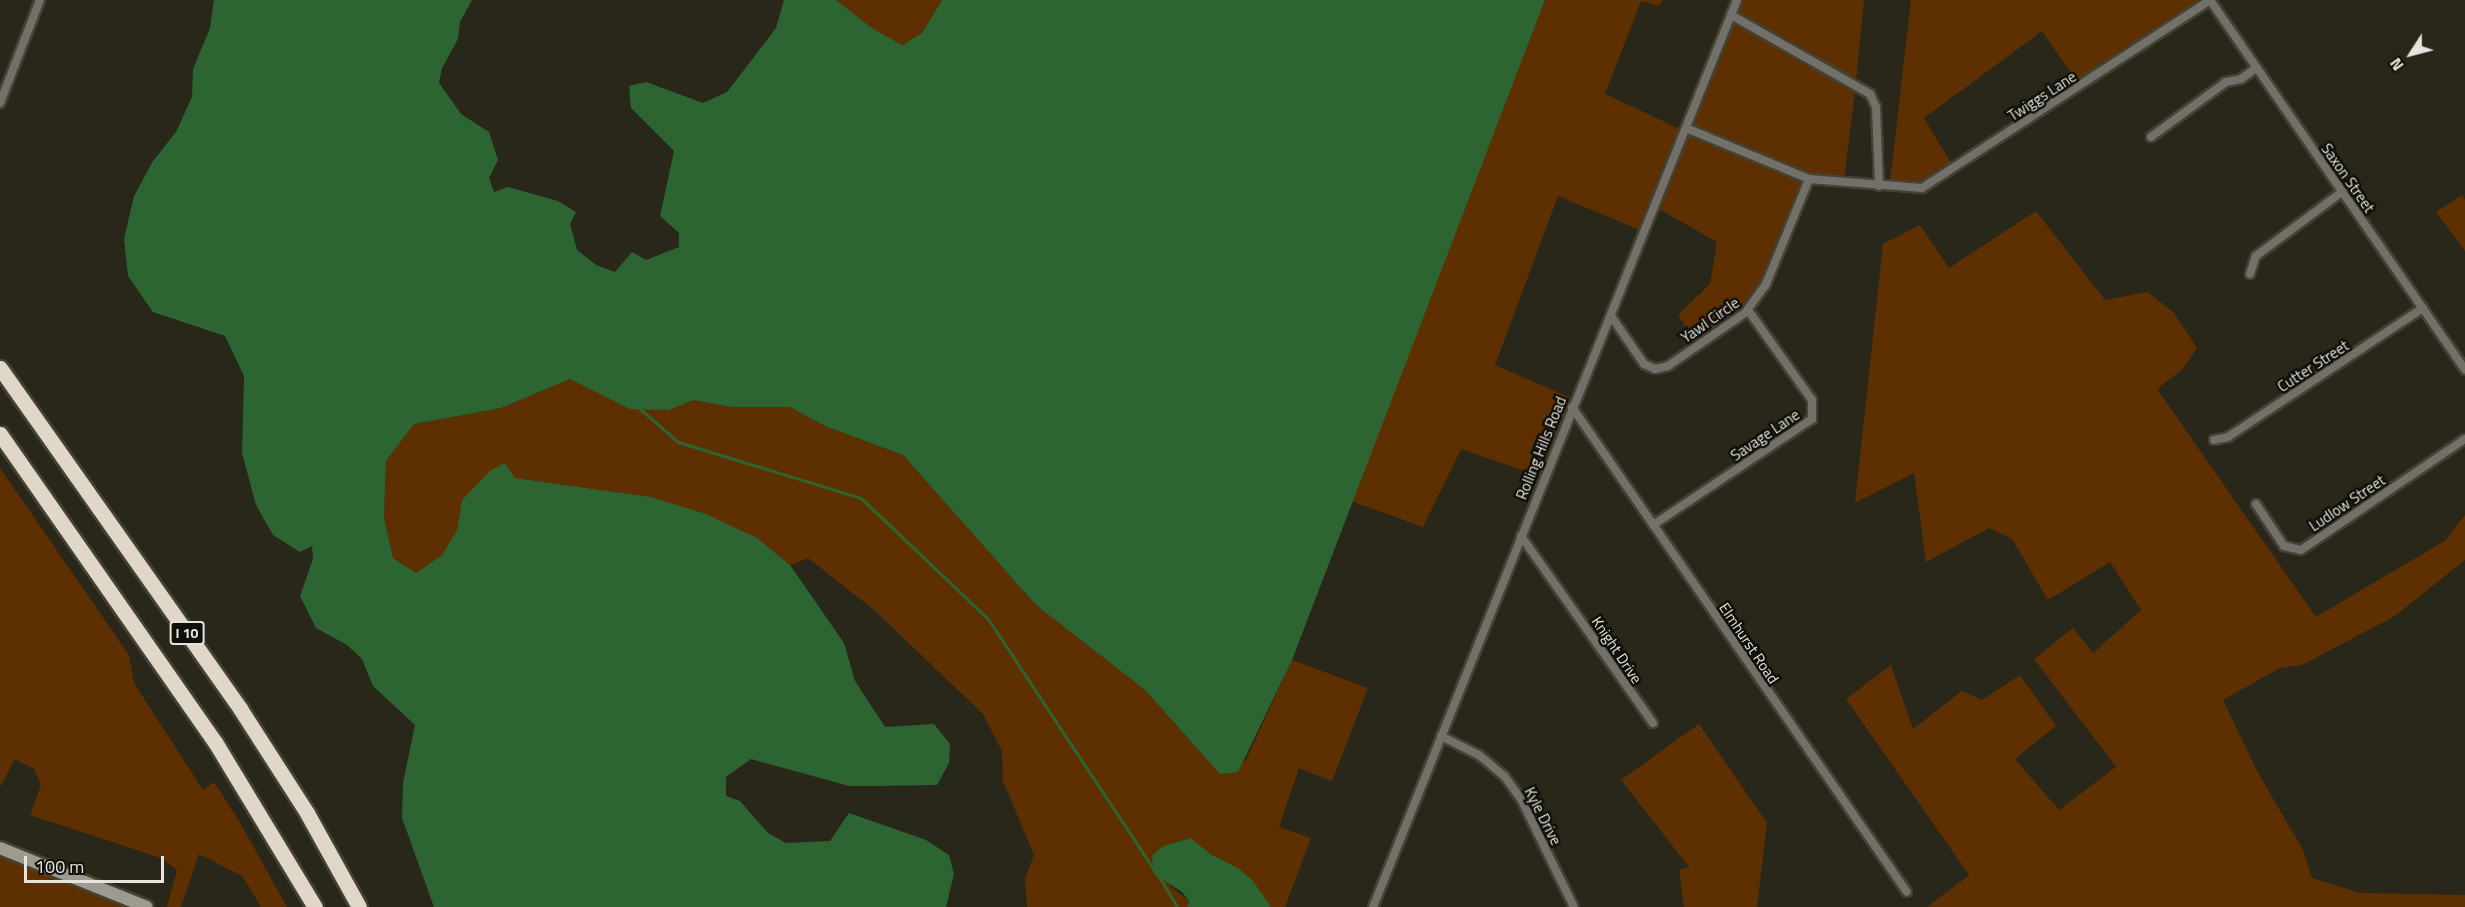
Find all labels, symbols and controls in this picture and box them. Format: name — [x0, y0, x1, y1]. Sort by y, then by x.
north arrow — [2381, 24, 2441, 84]
text: N — [2383, 53, 2409, 76]
street label: Twiggs Lane — [2005, 67, 2079, 125]
street label: Saxon Street — [2318, 140, 2378, 216]
street label: Yawl Circle — [1677, 293, 1743, 347]
street label: Cutter Street — [2274, 336, 2352, 396]
street label: Rolling Hills Road — [1512, 394, 1570, 502]
street label: Savage Lane — [1727, 405, 1803, 465]
street label: Ludlow Street — [2306, 471, 2388, 535]
street label: Elmhurst Road — [1715, 599, 1783, 687]
street label: Knight Drive — [1588, 613, 1646, 687]
road number: I 10 — [169, 622, 205, 644]
street label: Kyle Drive — [1521, 784, 1565, 848]
scale bar — [27, 844, 166, 882]
text: 100 m — [35, 853, 84, 880]

